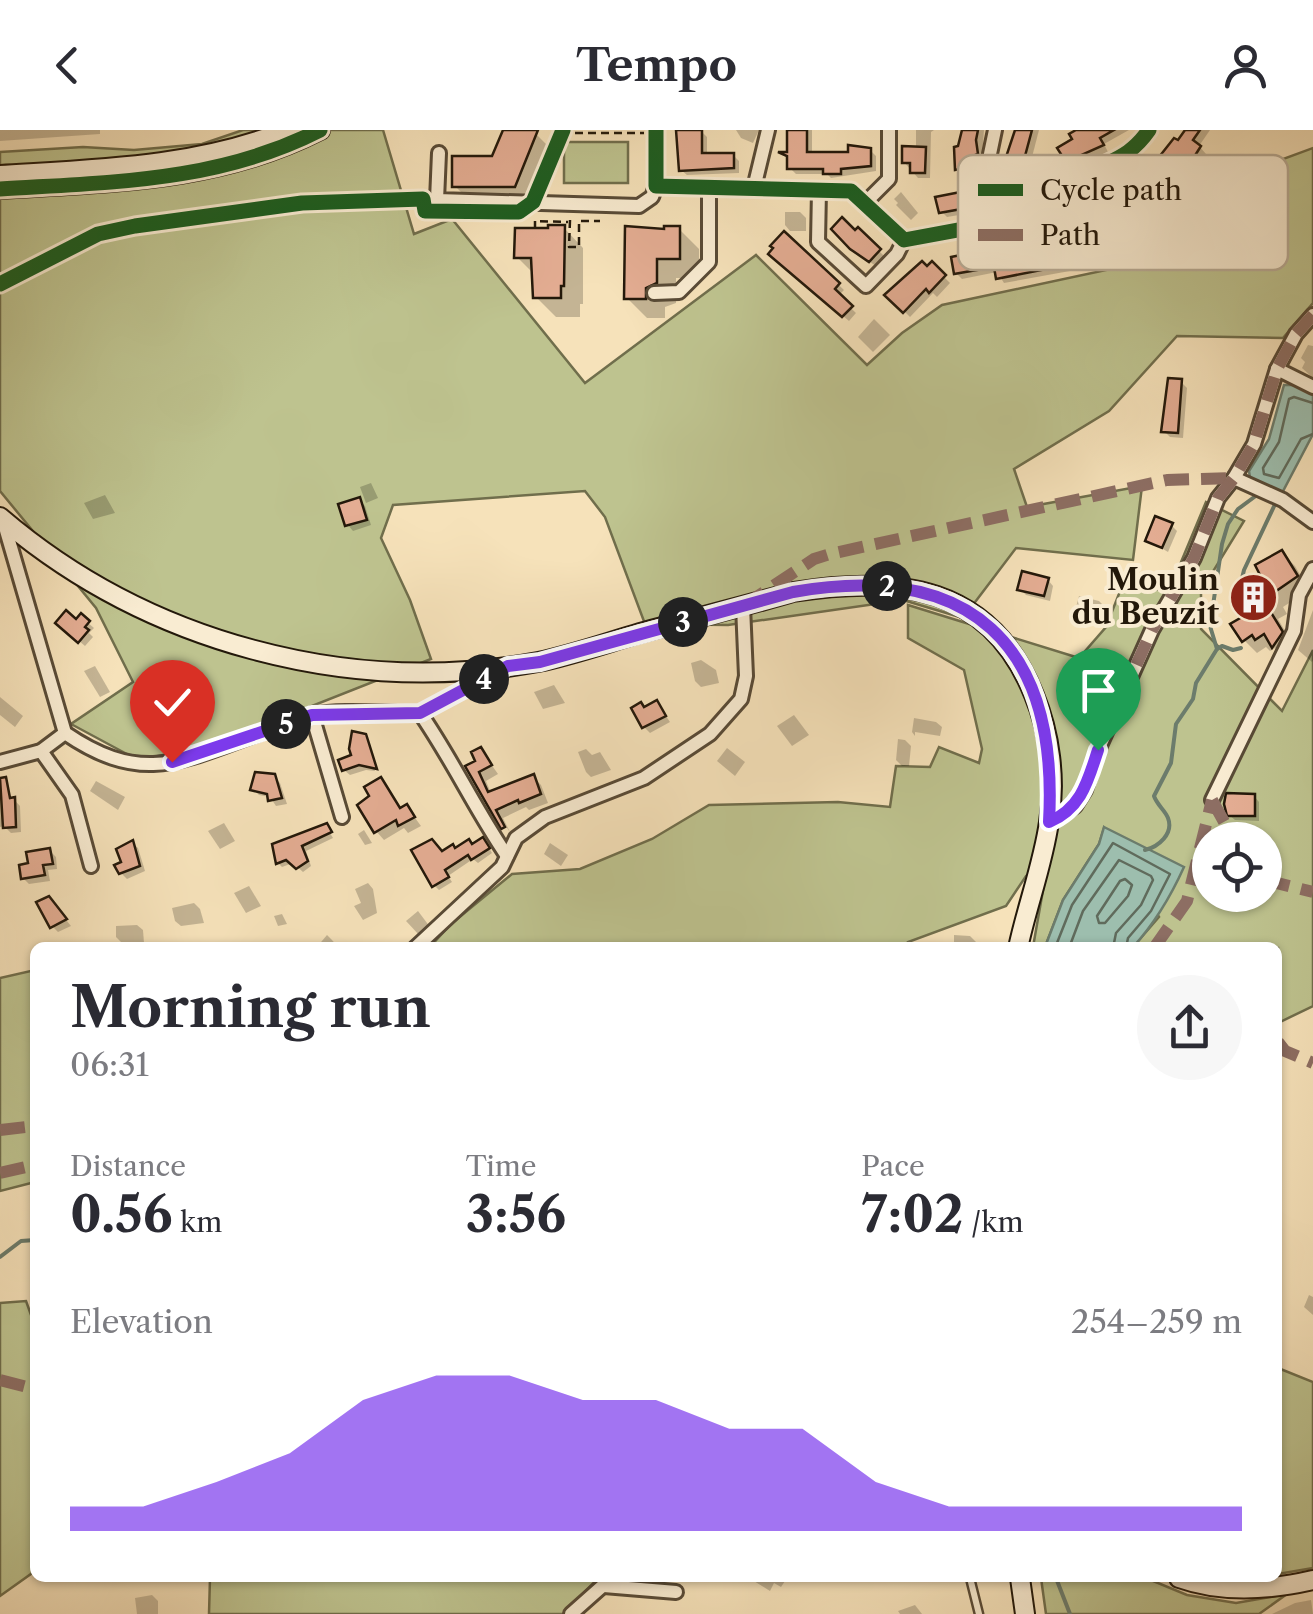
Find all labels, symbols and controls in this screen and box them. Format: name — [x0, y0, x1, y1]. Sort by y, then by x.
text: Tempo — [576, 37, 737, 93]
icon: back — [40, 38, 95, 93]
icon: person — [1218, 38, 1273, 93]
legend — [958, 155, 1288, 270]
text: Cycle path — [1040, 173, 1182, 207]
text: Path — [1040, 218, 1100, 252]
pin: 2 — [862, 561, 912, 611]
place label: Moulin du Beuzit — [1072, 561, 1219, 632]
text: 2 — [879, 569, 895, 603]
building icon: Moulin du Beuzit — [1228, 571, 1280, 623]
pin: 3 — [658, 597, 708, 647]
text: 3 — [675, 605, 691, 639]
pin — [1056, 648, 1141, 751]
pin: 4 — [459, 654, 509, 704]
pin — [130, 660, 215, 763]
text: 4 — [476, 662, 492, 696]
icon: arrive — [1071, 663, 1126, 718]
icon: check — [145, 675, 200, 730]
pin: 5 — [261, 699, 311, 749]
text: 5 — [278, 707, 294, 741]
map controls — [1192, 822, 1282, 912]
button: locate — [1192, 822, 1282, 912]
text: Morning run — [70, 974, 431, 1041]
button: share — [1137, 975, 1242, 1080]
text: 06:31 — [70, 1045, 149, 1084]
text: Distance — [70, 1149, 186, 1183]
text: Time — [466, 1149, 536, 1183]
text: Pace — [861, 1149, 925, 1183]
text: 0.56 — [70, 1183, 173, 1245]
text: 3:56 — [466, 1183, 566, 1245]
text: 7:02 — [861, 1183, 964, 1245]
text: km — [173, 1205, 222, 1239]
text: /km — [964, 1205, 1023, 1239]
text: Elevation — [70, 1302, 213, 1341]
text: 254–259 m — [1071, 1302, 1242, 1341]

